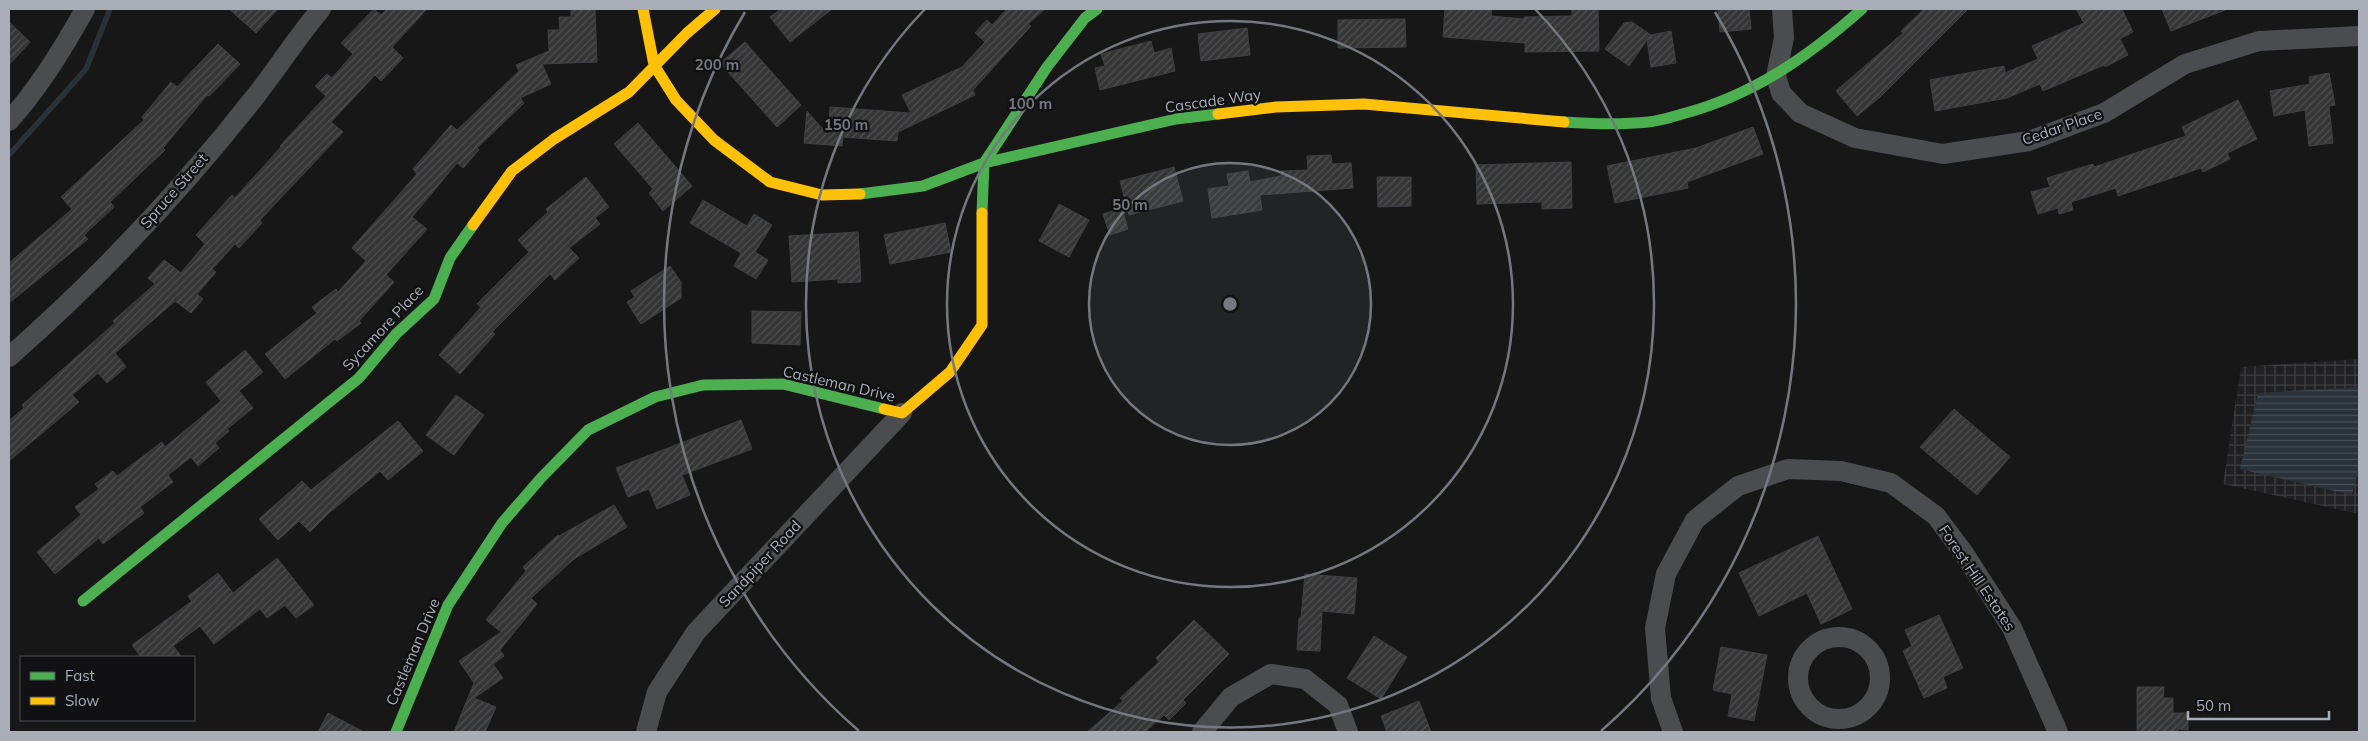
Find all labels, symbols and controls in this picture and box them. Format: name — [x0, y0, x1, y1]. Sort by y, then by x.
text: 200 m — [695, 55, 739, 74]
street label: Cascade Way — [1164, 84, 1262, 117]
text: 100 m — [1008, 94, 1052, 113]
street label: Cedar Place — [2019, 104, 2104, 149]
text: 150 m — [824, 115, 868, 134]
street label: Spruce Street — [136, 149, 211, 232]
text: 50 m — [1112, 195, 1148, 214]
street label: Sycamore Place — [338, 281, 427, 375]
centre of rings — [1221, 295, 1239, 313]
street label: Castleman Drive — [781, 361, 897, 406]
street label: Sandpiper Road — [714, 516, 805, 611]
street label: Forest Hill Estates — [1935, 521, 2020, 634]
street label: Castleman Drive — [381, 595, 444, 708]
legend — [20, 656, 195, 721]
text: Fast — [65, 666, 95, 685]
scale bar — [2188, 688, 2329, 720]
text: Slow — [65, 691, 99, 710]
text: 50 m — [2196, 696, 2231, 715]

